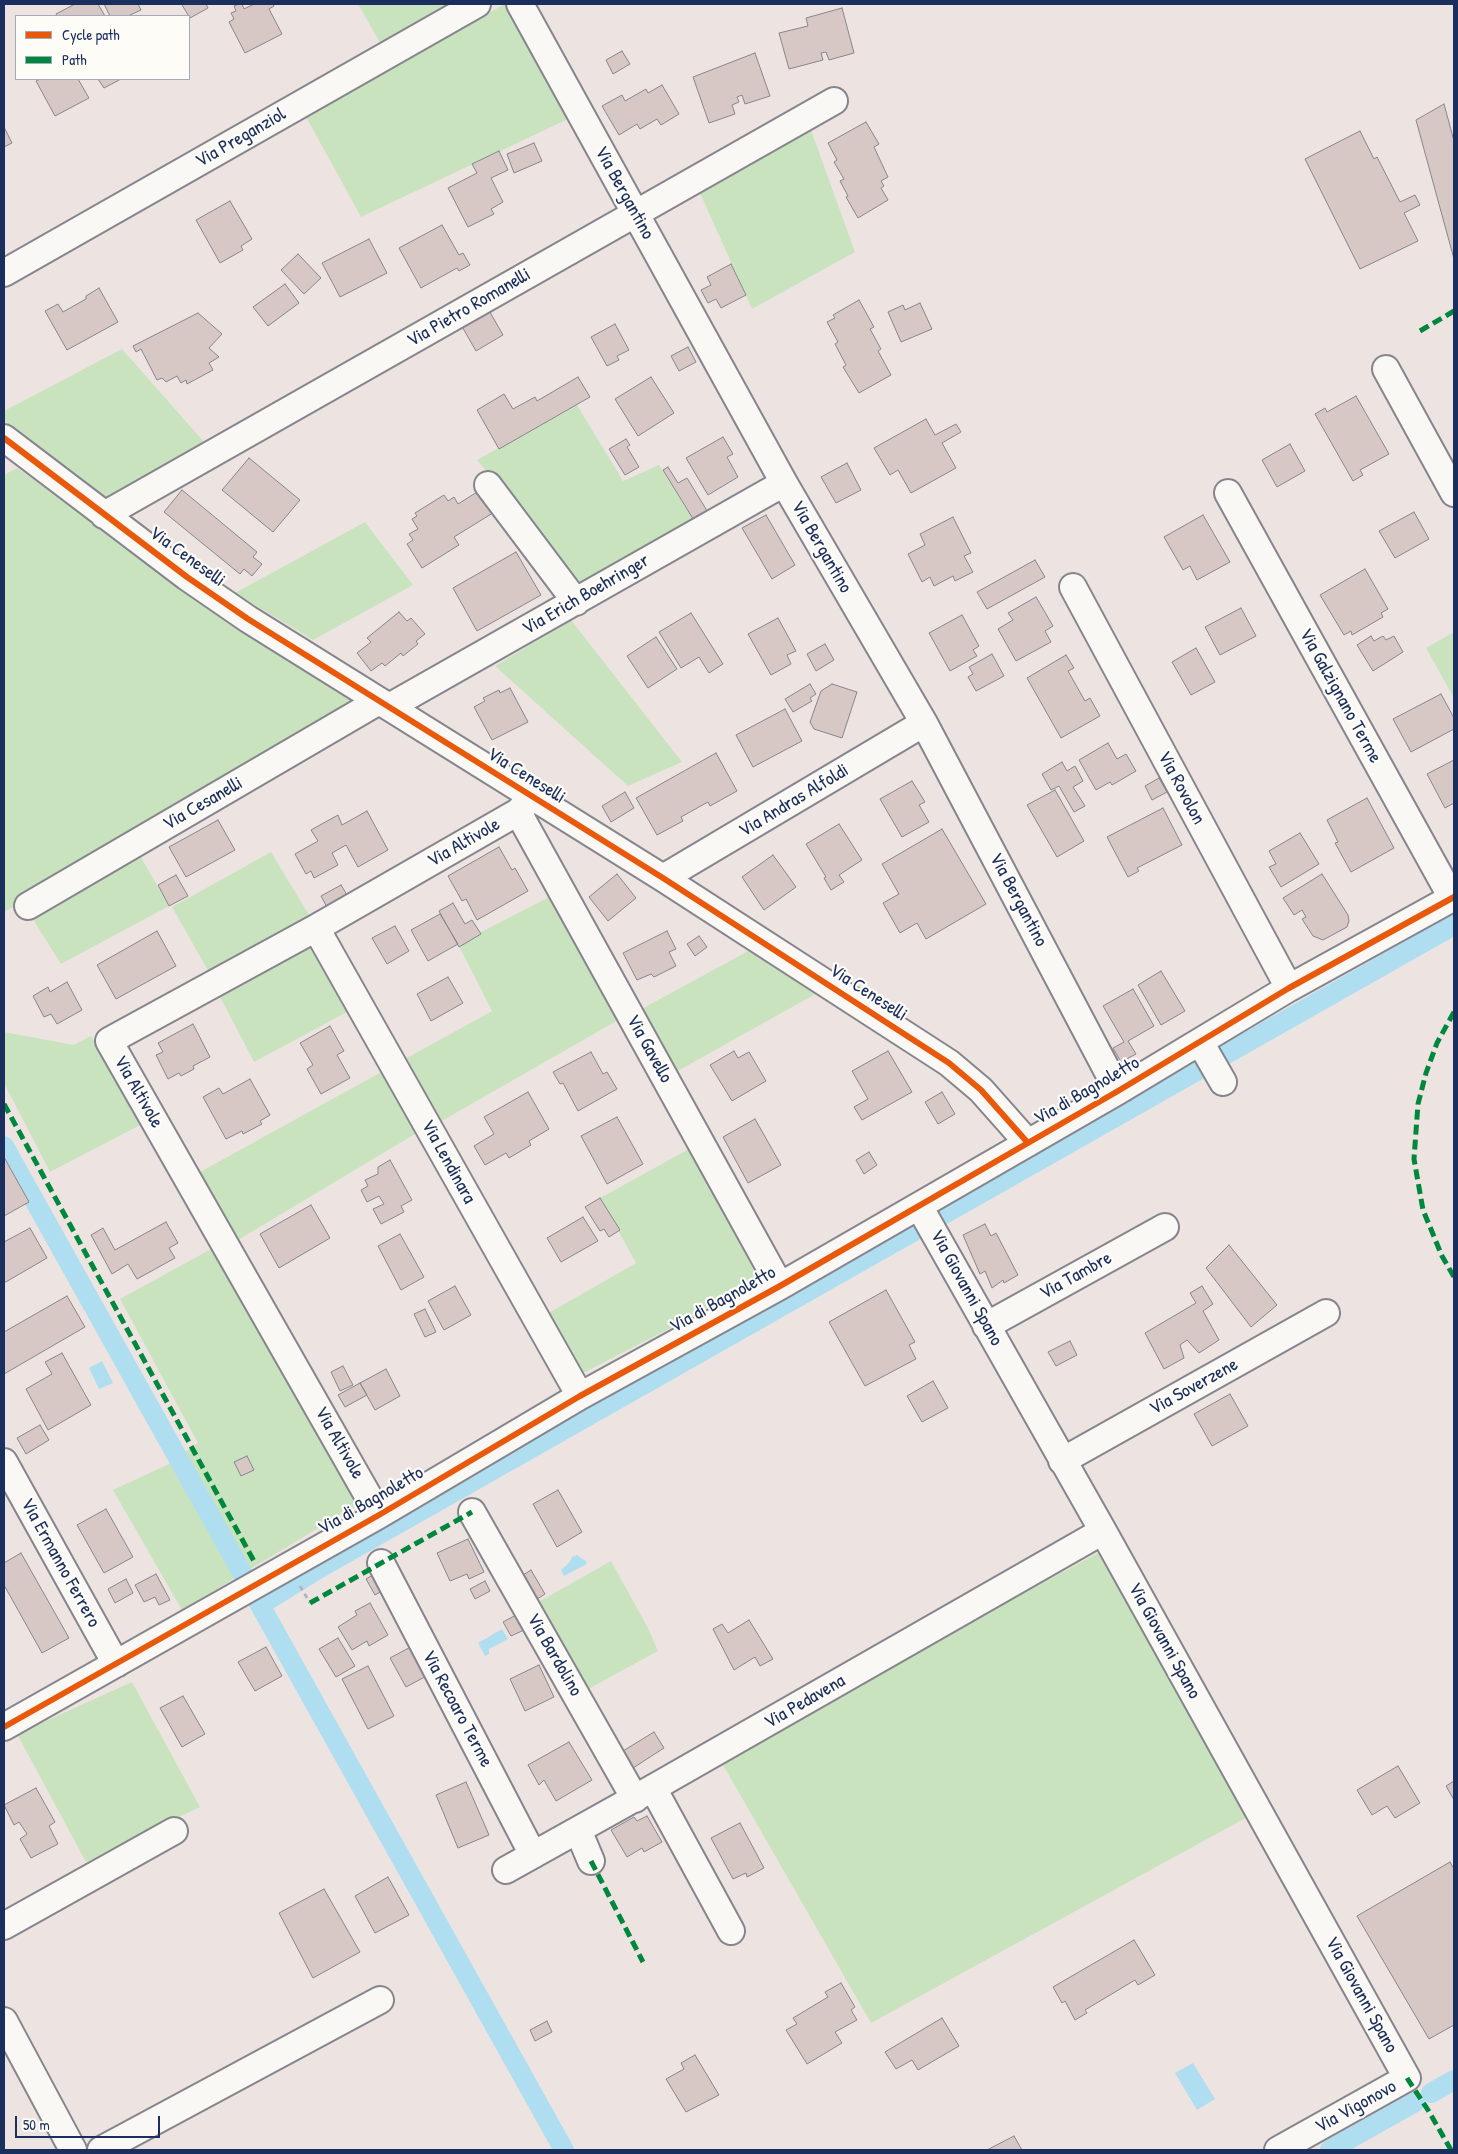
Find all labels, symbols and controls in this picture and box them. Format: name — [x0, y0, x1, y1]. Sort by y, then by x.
legend — [15, 15, 190, 80]
text: Cycle path — [62, 24, 120, 45]
text: Path — [62, 49, 87, 70]
street label: Via Preganziol — [192, 103, 290, 173]
street label: Via Bergantino — [589, 143, 659, 243]
street label: Via Pietro Romanelli — [403, 263, 535, 353]
street label: Via Bergantino — [785, 497, 857, 597]
street label: Via Ceneselli — [145, 522, 229, 592]
street label: Via Erich Boehringer — [518, 549, 654, 641]
street label: Via Galzignano Terme — [1294, 625, 1386, 767]
street label: Via Ceneselli — [483, 743, 569, 809]
street label: Via Rovolon — [1152, 748, 1210, 828]
street label: Via Andras Alfoldi — [735, 759, 853, 843]
street label: Via Cesanelli — [159, 772, 247, 836]
street label: Via Altivole — [424, 813, 504, 873]
street label: Via Bergantino — [984, 849, 1052, 951]
street label: Via Ceneselli — [825, 959, 911, 1027]
street label: Via Gavello — [621, 1011, 677, 1087]
street label: Via Altivole — [108, 1052, 168, 1132]
street label: Via di Bagnoletto — [1030, 1052, 1144, 1130]
street label: Via Lendinara — [416, 1116, 480, 1208]
street label: Via Giovanni Spano — [925, 1226, 1007, 1350]
street label: Via Tambre — [1036, 1247, 1116, 1305]
street label: Via di Bagnoletto — [666, 1261, 780, 1339]
street label: Via Soverzene — [1146, 1353, 1242, 1421]
street label: Via Altivole — [309, 1403, 369, 1483]
street label: Via di Bagnoletto — [314, 1462, 428, 1540]
street label: Via Ermanno Ferrero — [15, 1495, 105, 1631]
street label: Via Giovanni Spano — [1123, 1579, 1205, 1703]
street label: Via Bardolino — [521, 1610, 587, 1700]
street label: Via Recoaro Terme — [417, 1647, 497, 1771]
street label: Via Pedavena — [761, 1670, 849, 1734]
street label: Via Giovanni Spano — [1320, 1933, 1402, 2057]
street label: Via Vigonovo — [1311, 2075, 1401, 2139]
scale bar — [18, 2106, 162, 2138]
text: 50 m — [23, 2114, 50, 2135]

